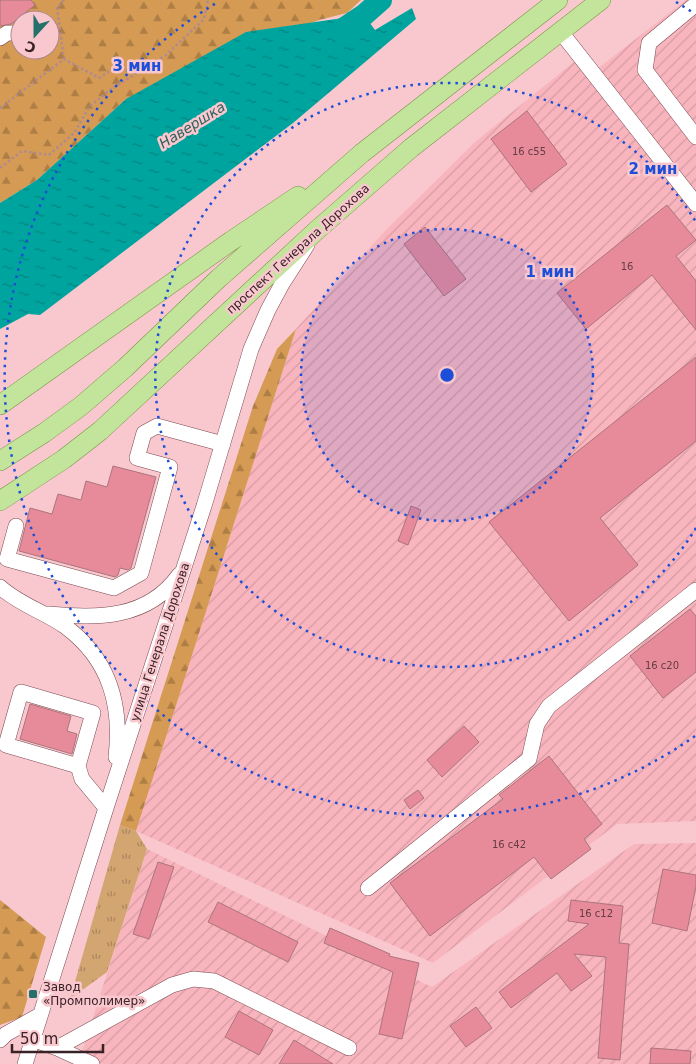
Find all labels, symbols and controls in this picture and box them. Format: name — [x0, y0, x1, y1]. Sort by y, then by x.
north arrow — [10, 10, 60, 60]
text: С — [23, 38, 38, 56]
text: 3 мин — [113, 57, 161, 75]
water label: Навершка — [156, 98, 228, 152]
house number: 16 с55 — [512, 146, 546, 157]
text: 2 мин — [629, 160, 677, 178]
street label: проспект Генерала Дорохова — [224, 181, 372, 317]
house number: 16 — [621, 261, 633, 272]
text: 1 мин — [526, 263, 574, 281]
centre of rings — [438, 366, 456, 384]
street label: улица Генерала Дорохова — [128, 561, 192, 723]
house number: 16 с20 — [645, 660, 679, 671]
house number: 16 с42 — [492, 839, 526, 850]
house number: 16 с12 — [579, 908, 613, 919]
place label: Завод «Промполимер» — [43, 980, 145, 1008]
marker: Завод «Промполимер» — [27, 988, 39, 1000]
scale bar — [12, 1022, 104, 1054]
text: 50 m — [20, 1030, 58, 1048]

